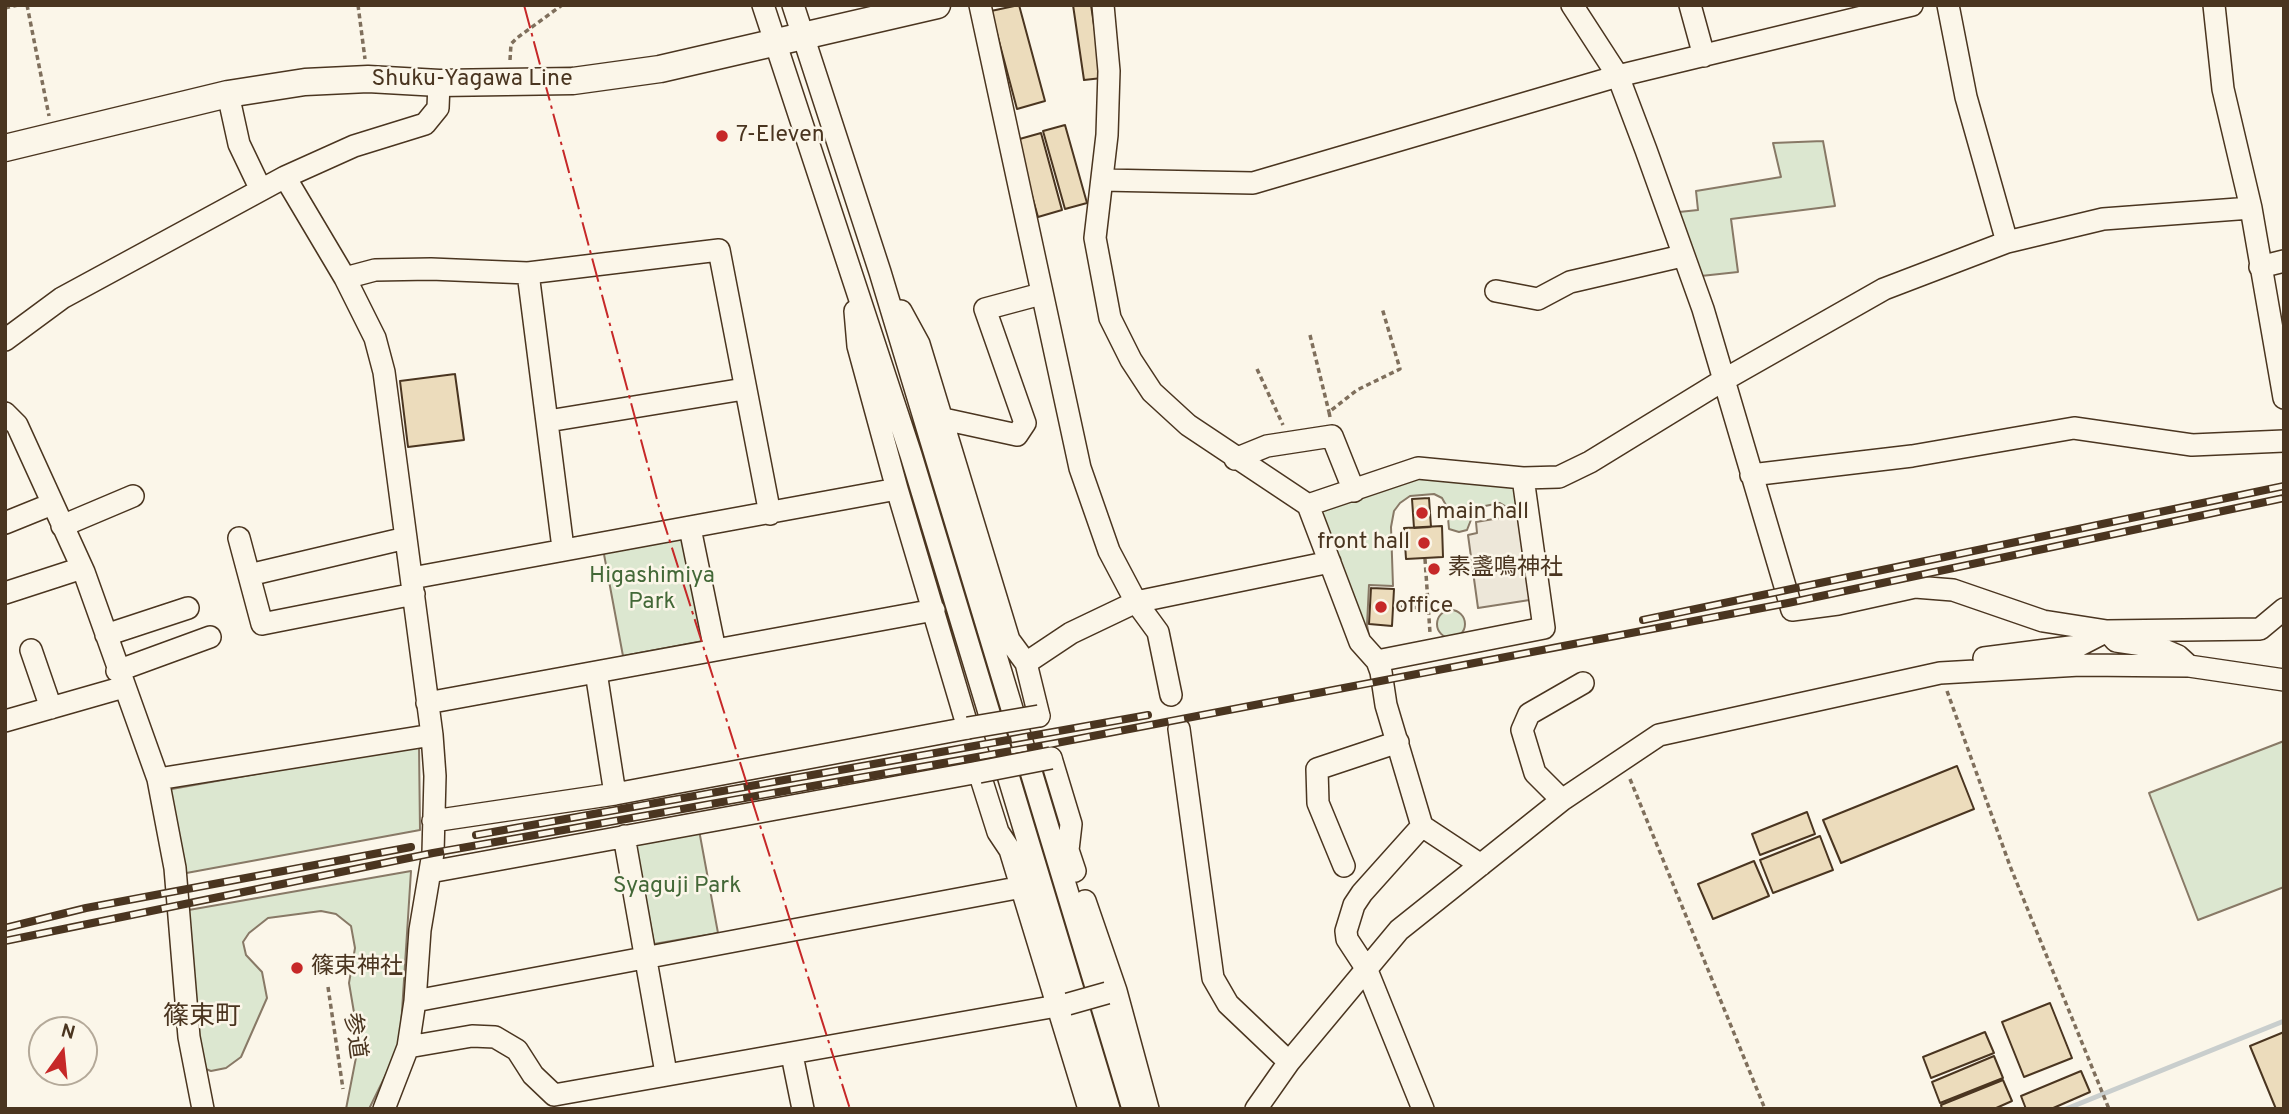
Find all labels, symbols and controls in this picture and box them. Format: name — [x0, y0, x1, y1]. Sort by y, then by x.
street label: Shuku-Yagawa Line — [371, 66, 573, 94]
place label: 7-Eleven — [736, 122, 825, 150]
marker: 7-Eleven — [714, 128, 730, 144]
place label: main hall — [1436, 499, 1529, 527]
marker: main hall — [1414, 505, 1430, 521]
place label: front hall — [1317, 529, 1410, 557]
marker: front hall — [1416, 535, 1432, 551]
place label: 素盞鳴神社 — [1448, 555, 1563, 583]
marker: 素盞鳴神社 — [1426, 561, 1442, 577]
park label: Higashimiya Park — [589, 563, 715, 617]
place label: office — [1395, 593, 1453, 621]
marker: office — [1373, 599, 1389, 615]
park label: Syaguji Park — [613, 873, 741, 901]
place label: 篠束神社 — [311, 954, 403, 982]
marker: 篠束神社 — [289, 960, 305, 976]
district label: 篠束町 — [163, 1003, 241, 1035]
street label: 参道 — [336, 1011, 370, 1061]
north arrow — [28, 1016, 98, 1086]
text: N — [58, 1019, 78, 1046]

